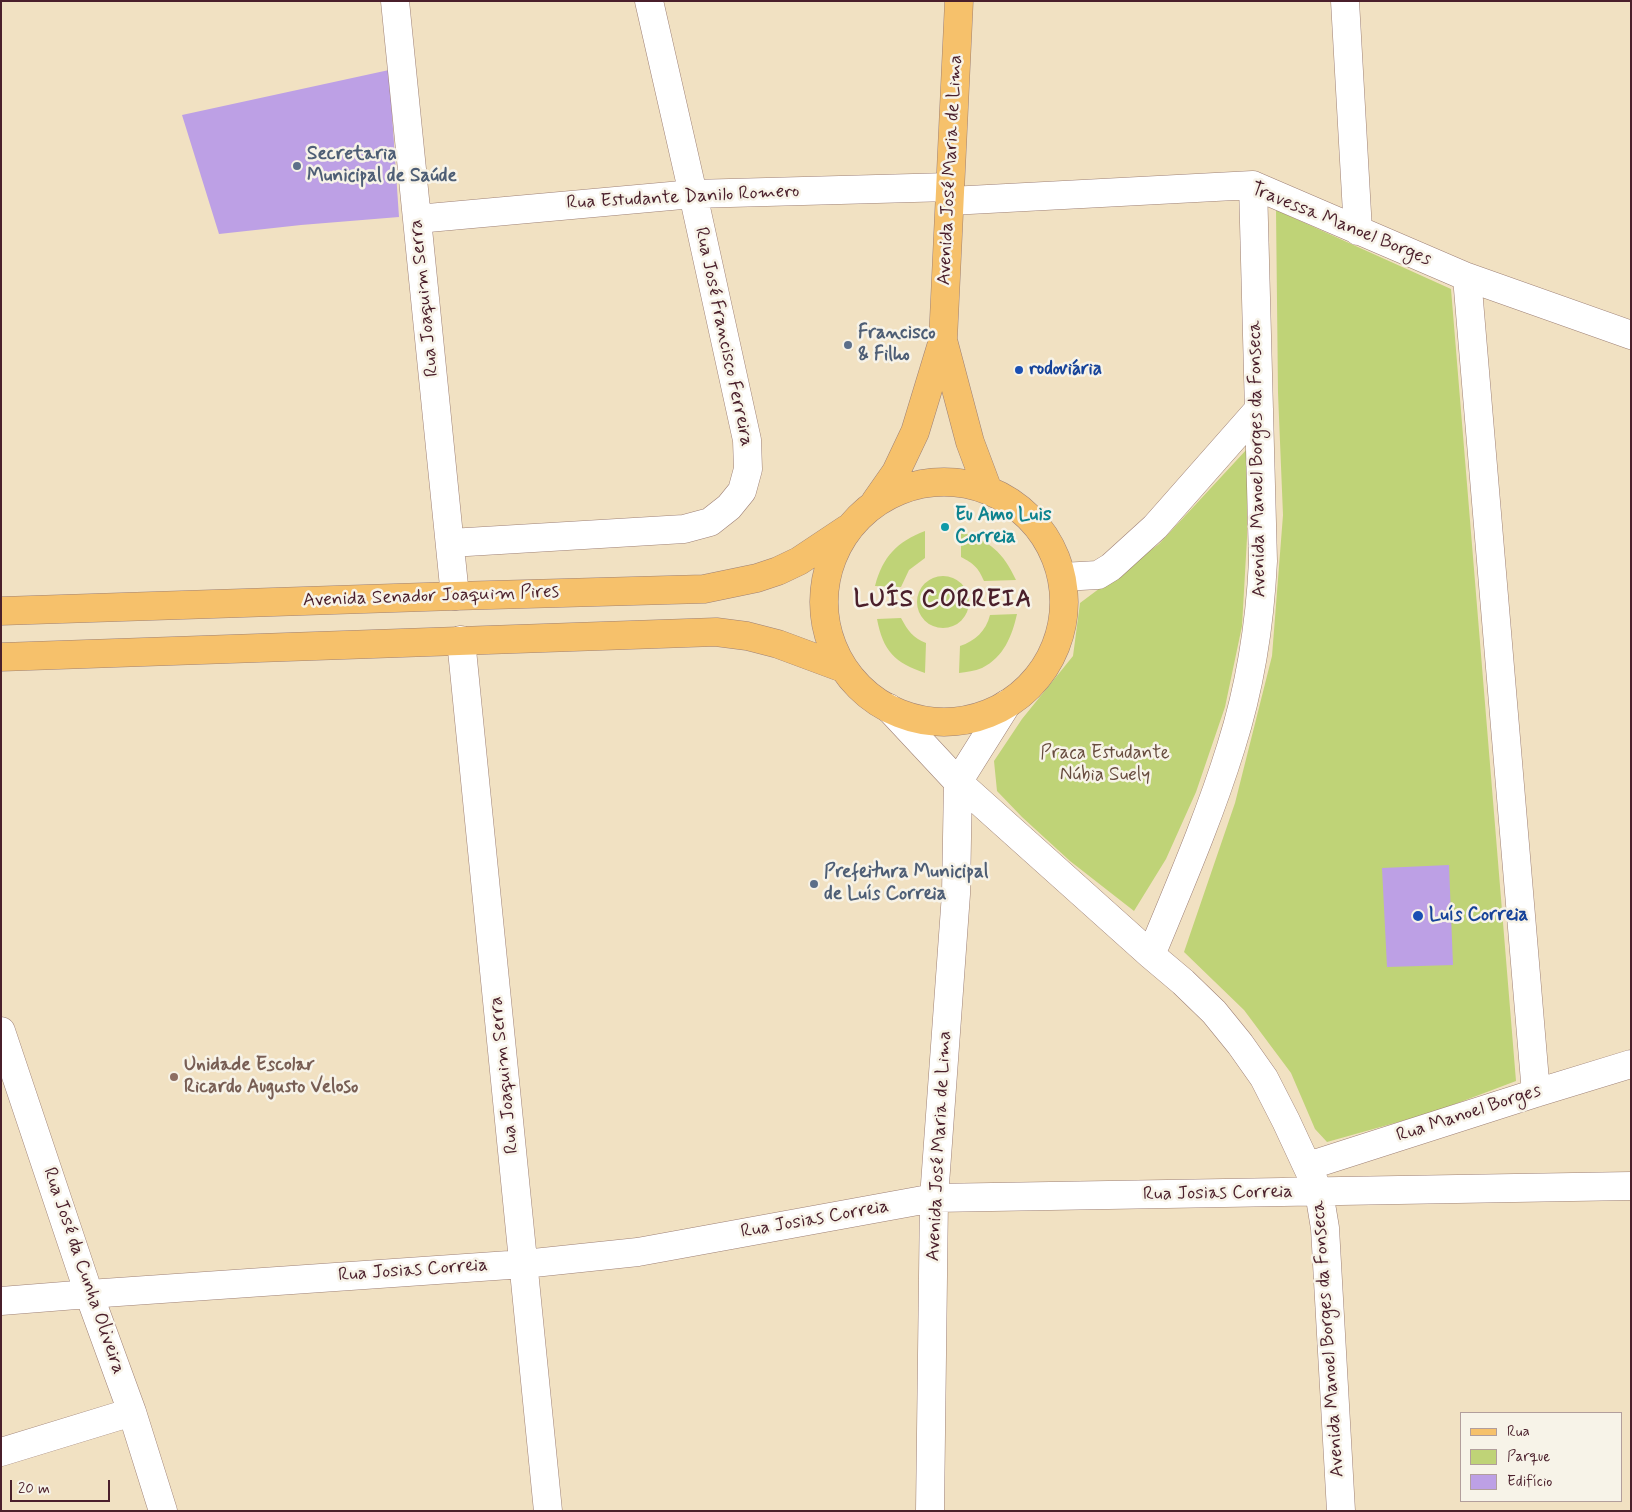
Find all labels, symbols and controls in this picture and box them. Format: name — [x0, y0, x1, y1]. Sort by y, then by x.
street label: Avenida José Maria de Lima — [934, 54, 968, 286]
place label: Secretaria Municipal de Saúde — [307, 144, 457, 188]
marker: Secretaria Municipal de Saúde — [291, 160, 303, 172]
street label: Travessa Manoel Borges — [1247, 178, 1435, 272]
street label: Rua Estudante Danilo Romero — [566, 181, 800, 215]
street label: Rua Joaquim Serra — [405, 218, 445, 378]
street label: Rua José Francisco Ferreira — [689, 225, 757, 449]
street label: Avenida Manoel Borges da Fonseca — [1244, 320, 1272, 598]
place label: Francisco & Filho — [858, 323, 936, 367]
marker: Francisco & Filho — [842, 339, 854, 351]
place label: rodoviária — [1029, 359, 1102, 381]
marker: rodoviária — [1013, 364, 1025, 376]
place label: Eu Amo Luis Correia — [955, 505, 1051, 549]
marker: Eu Amo Luis Correia — [939, 521, 951, 533]
street label: Avenida Senador Joaquim Pires — [303, 581, 559, 613]
district label: LUÍS CORREIA — [852, 587, 1034, 615]
park label: Praca Estudante Núbia Suely — [1040, 743, 1170, 787]
place label: Prefeitura Municipal de Luís Correia — [824, 862, 988, 906]
marker: Prefeitura Municipal de Luís Correia — [808, 878, 820, 890]
place label: Luís Correia — [1429, 905, 1528, 927]
marker: Luís Correia — [1411, 909, 1425, 923]
street label: Rua Joaquim Serra — [485, 995, 525, 1155]
street label: Avenida José Maria de Lima — [923, 1030, 957, 1262]
place label: Unidade Escolar Ricardo Augusto Veloso — [184, 1055, 358, 1099]
marker: Unidade Escolar Ricardo Augusto Veloso — [168, 1071, 180, 1083]
street label: Rua Manoel Borges — [1394, 1080, 1544, 1148]
street label: Rua José da Cunha Oliveira — [37, 1165, 129, 1377]
street label: Rua Josias Correia — [1143, 1181, 1293, 1207]
street label: Rua Josias Correia — [739, 1196, 891, 1244]
street label: Avenida Manoel Borges da Fonseca — [1308, 1200, 1350, 1478]
street label: Rua Josias Correia — [337, 1254, 489, 1288]
legend — [1460, 1412, 1622, 1502]
text: Rua — [1507, 1422, 1530, 1442]
text: Parque — [1507, 1447, 1550, 1467]
scale bar — [12, 1470, 112, 1502]
text: Edifício — [1507, 1472, 1552, 1492]
text: 20 m — [18, 1479, 50, 1499]

